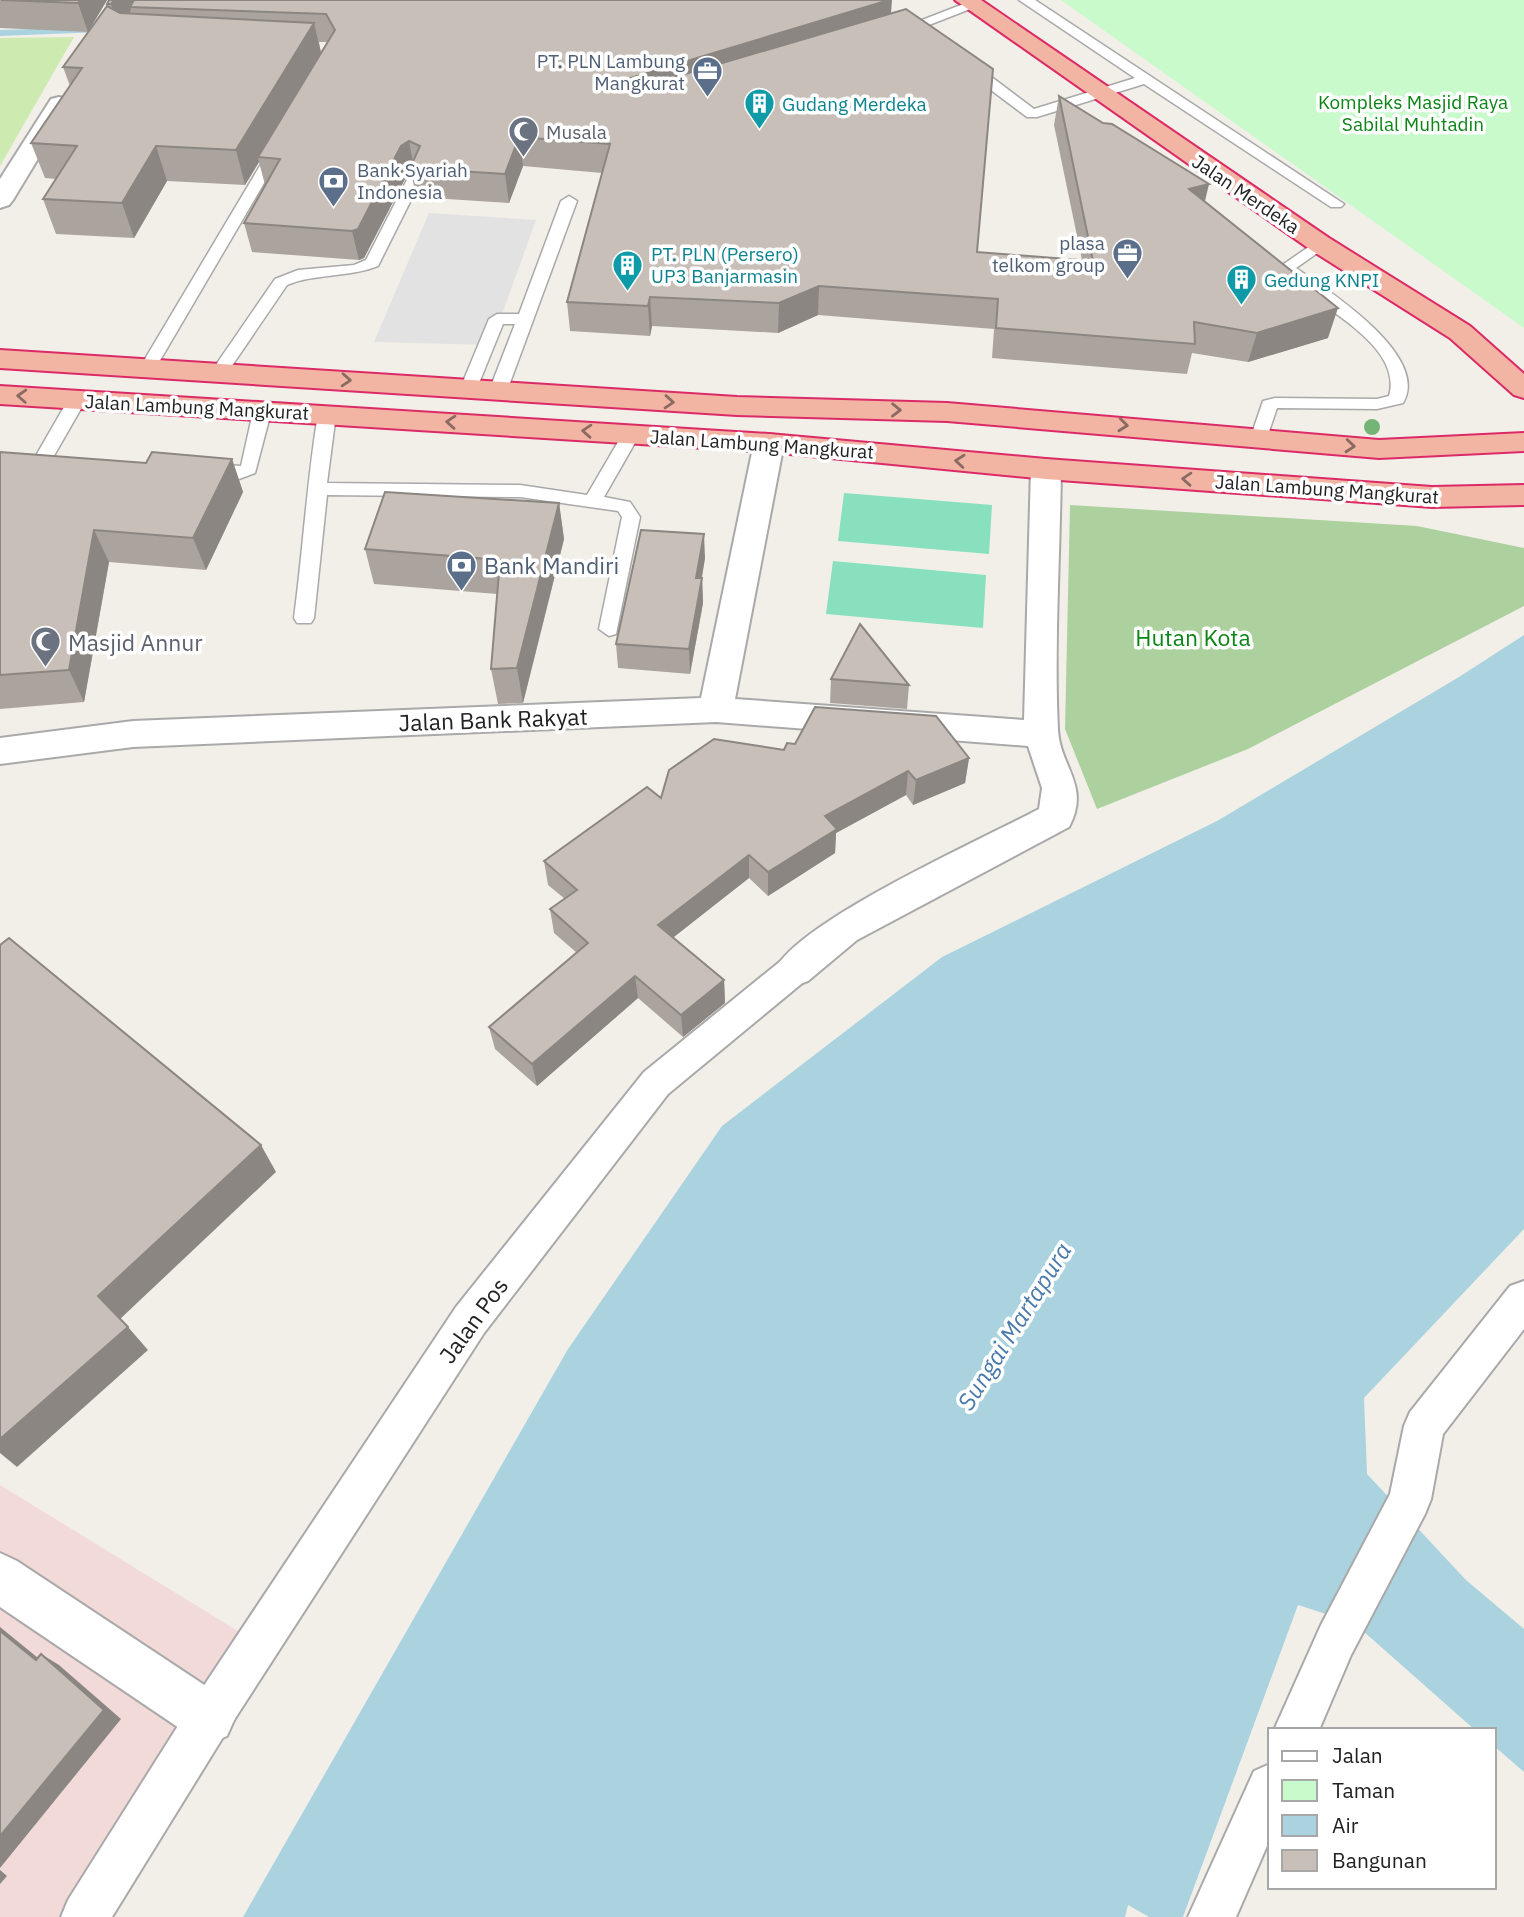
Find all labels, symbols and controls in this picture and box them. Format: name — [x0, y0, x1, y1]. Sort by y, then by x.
place label: PT. PLN Lambung Mangkurat — [537, 49, 685, 95]
office icon: PT. PLN Lambung Mangkurat — [691, 55, 725, 99]
building icon: Gudang Merdeka — [742, 87, 776, 131]
park label: Kompleks Masjid Raya Sabilal Muhtadin — [1318, 90, 1508, 136]
place label: Gudang Merdeka — [782, 92, 927, 116]
mosque icon: Musala — [506, 115, 540, 159]
place label: Musala — [546, 120, 607, 144]
street label: Jalan Merdeka — [1188, 149, 1304, 239]
place label: Bank Syariah Indonesia — [357, 158, 468, 204]
bank icon: Bank Syariah Indonesia — [317, 164, 351, 208]
place label: plasa telkom group — [992, 231, 1105, 277]
office icon: plasa telkom group — [1111, 237, 1145, 281]
place label: PT. PLN (Persero) UP3 Banjarmasin — [651, 242, 799, 288]
building icon: PT. PLN (Persero) UP3 Banjarmasin — [611, 248, 645, 292]
building icon: Gedung KNPI — [1224, 263, 1258, 307]
place label: Gedung KNPI — [1264, 268, 1379, 292]
one-way arrow — [341, 373, 352, 388]
one-way arrow — [17, 389, 28, 404]
street label: Jalan Lambung Mangkurat — [84, 389, 310, 425]
one-way arrow — [664, 394, 675, 409]
one-way arrow — [891, 403, 902, 418]
one-way arrow — [445, 415, 456, 430]
one-way arrow — [1117, 418, 1129, 433]
one-way arrow — [581, 424, 592, 439]
street label: Jalan Lambung Mangkurat — [649, 424, 875, 464]
one-way arrow — [1345, 438, 1356, 453]
one-way arrow — [954, 454, 965, 469]
street label: Jalan Lambung Mangkurat — [1214, 469, 1440, 509]
one-way arrow — [1181, 472, 1192, 487]
bank icon: Bank Mandiri — [444, 548, 478, 592]
place label: Bank Mandiri — [484, 550, 619, 580]
park label: Hutan Kota — [1135, 622, 1251, 652]
mosque icon: Masjid Annur — [28, 625, 62, 669]
place label: Masjid Annur — [68, 627, 203, 657]
street label: Jalan Bank Rakyat — [398, 701, 588, 737]
water label: Sungai Martapura — [950, 1236, 1078, 1416]
street label: Jalan Pos — [432, 1271, 514, 1369]
legend — [1268, 1728, 1496, 1889]
text: Jalan — [1332, 1741, 1383, 1769]
text: Taman — [1332, 1776, 1395, 1804]
text: Air — [1332, 1811, 1359, 1839]
text: Bangunan — [1332, 1846, 1427, 1874]

